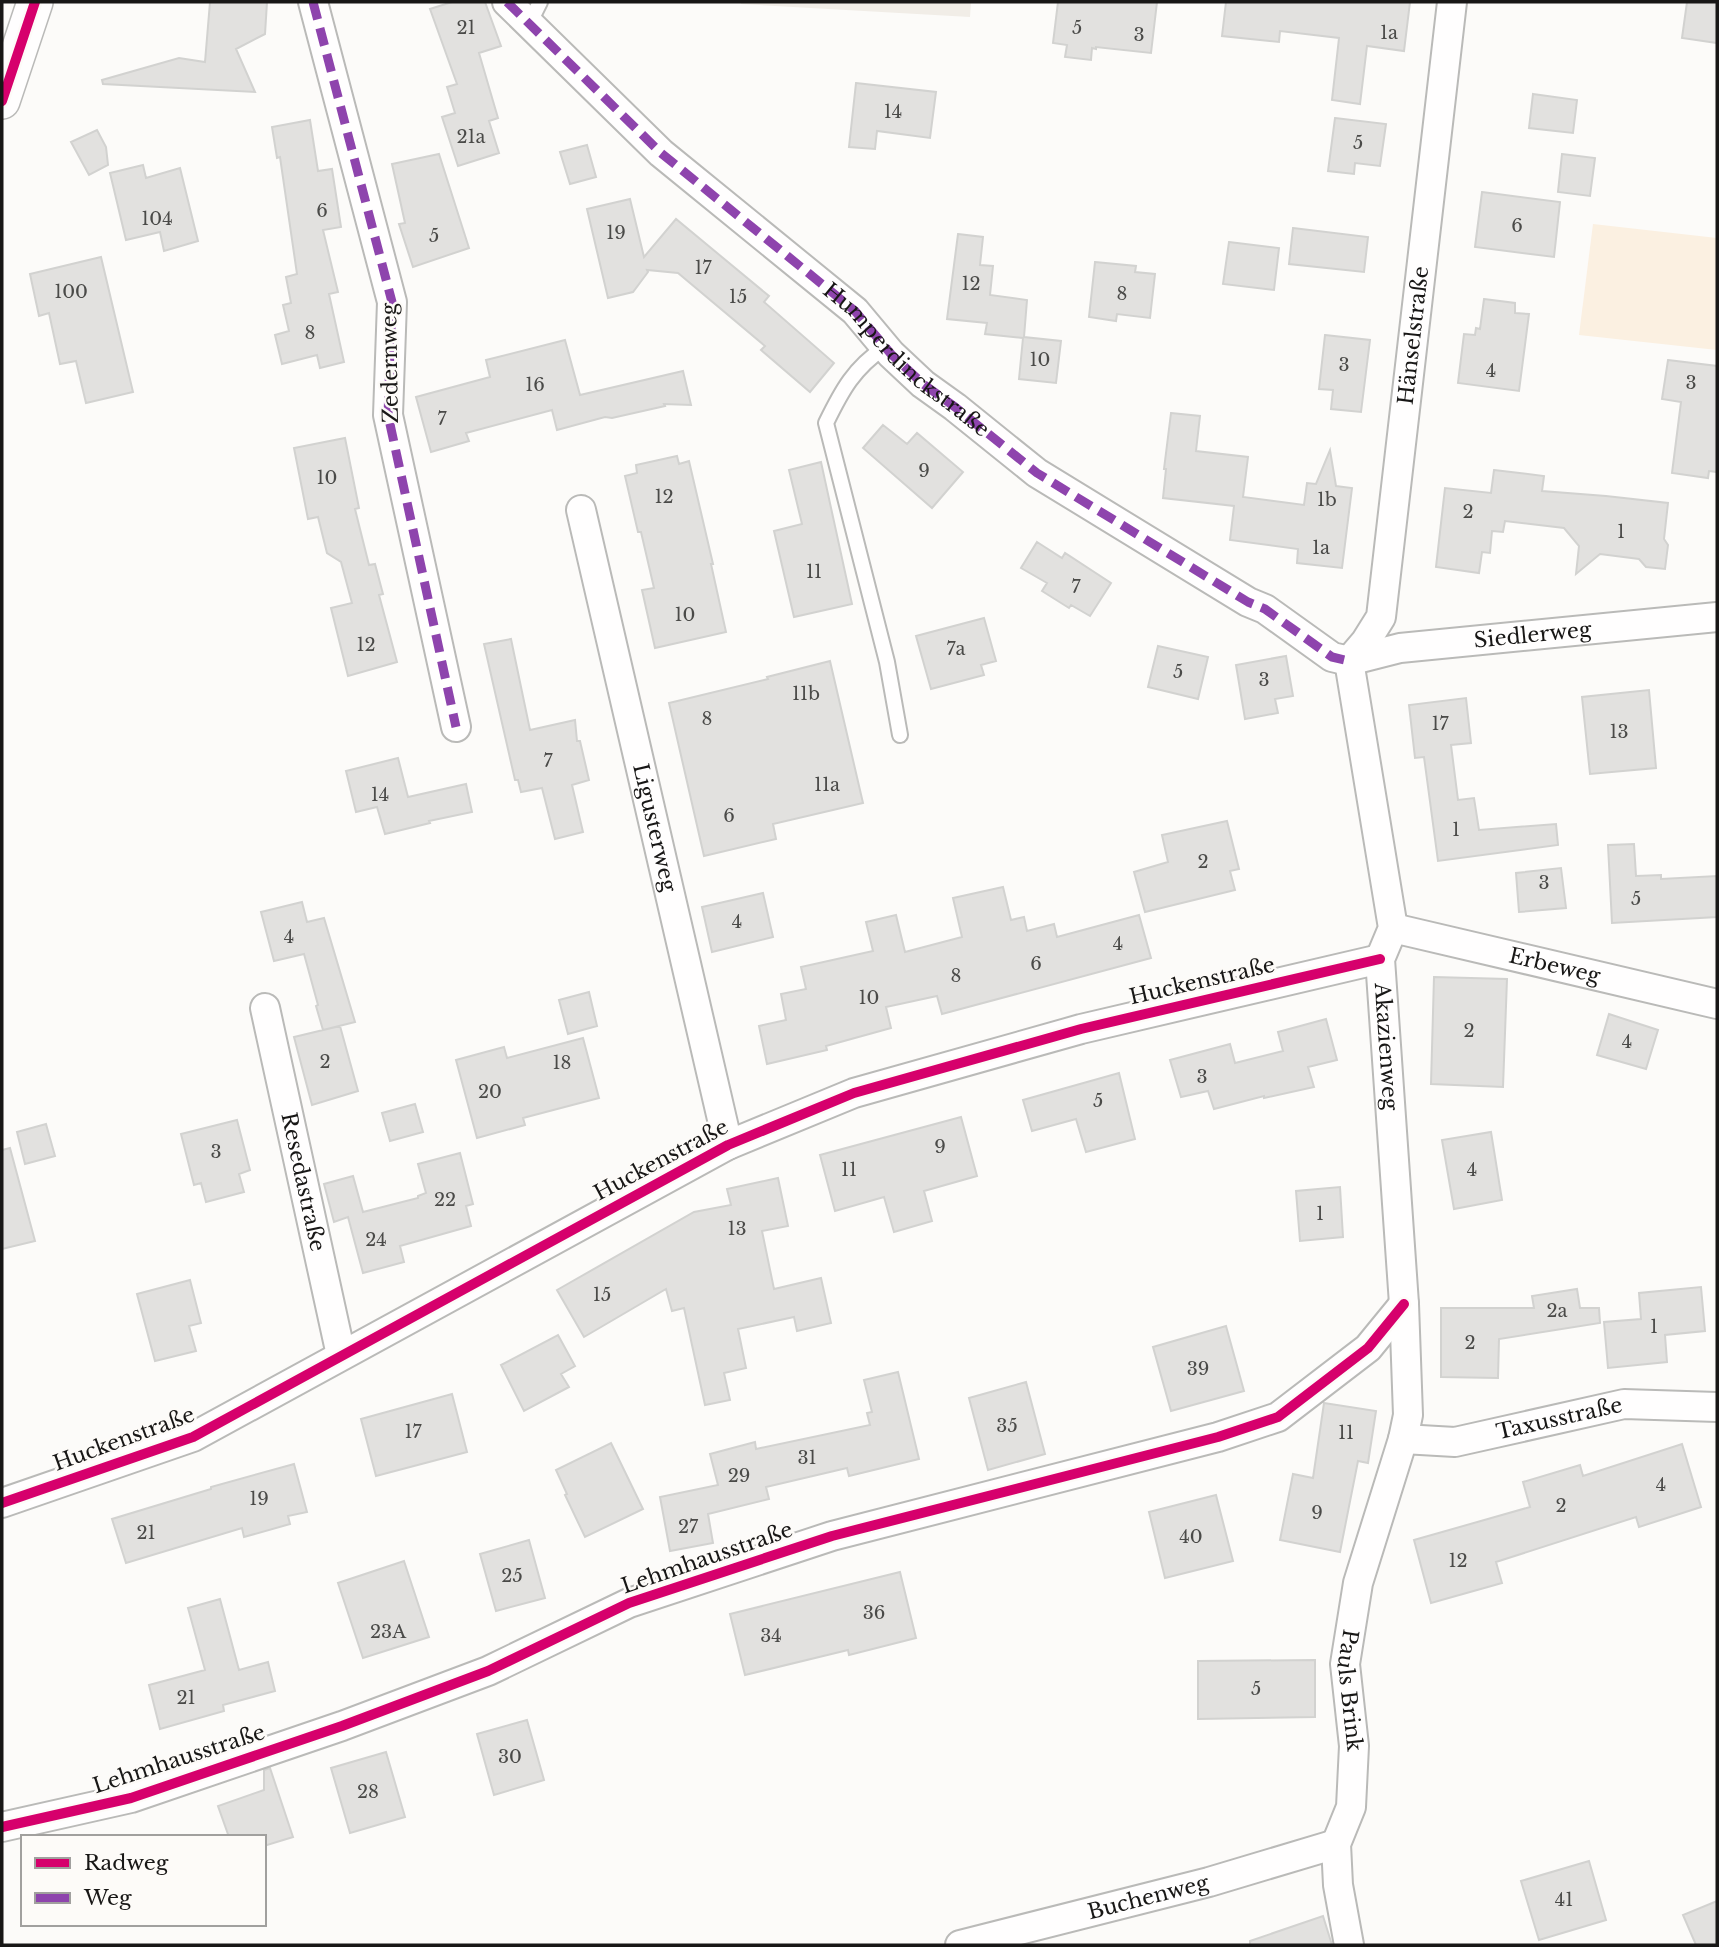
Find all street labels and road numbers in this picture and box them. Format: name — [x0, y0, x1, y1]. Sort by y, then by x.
street label: Hänselstraße — [1393, 265, 1434, 406]
street label: Humperdinckstraße — [818, 277, 995, 442]
street label: Zedernweg — [376, 302, 404, 424]
street label: Siedlerweg — [1473, 616, 1593, 654]
street label: Ligusterweg — [627, 761, 682, 895]
street label: Erbeweg — [1506, 943, 1603, 989]
street label: Huckenstraße — [1127, 952, 1277, 1010]
street label: Akazienweg — [1369, 981, 1404, 1112]
street label: Resedastraße — [275, 1110, 331, 1254]
street label: Huckenstraße — [589, 1114, 733, 1206]
street label: Taxusstraße — [1494, 1392, 1625, 1445]
street label: Huckenstraße — [50, 1401, 198, 1477]
street label: Lehmhausstraße — [618, 1516, 796, 1600]
street label: Pauls Brink — [1331, 1627, 1368, 1753]
street label: Lehmhausstraße — [90, 1719, 268, 1799]
street label: Buchenweg — [1085, 1869, 1212, 1925]

